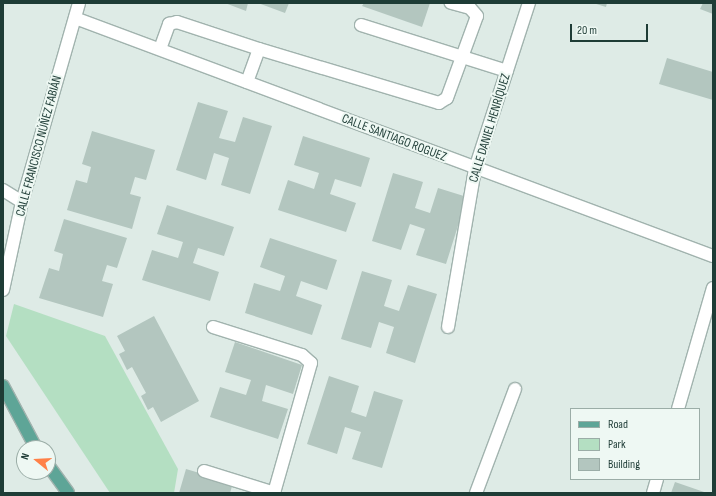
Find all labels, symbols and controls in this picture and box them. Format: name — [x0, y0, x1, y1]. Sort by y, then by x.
scale bar — [572, 16, 650, 42]
text: 20 m — [577, 23, 597, 38]
street label: CALLE DANIEL HENRÍQUEZ — [466, 72, 514, 184]
street label: CALLE FRANCISCO NÚÑEZ FABIÁN — [13, 74, 65, 218]
street label: CALLE SANTIAGO ROGUEZ — [339, 111, 449, 165]
legend — [570, 408, 700, 480]
text: Road — [608, 417, 628, 432]
text: Park — [608, 437, 626, 452]
north arrow — [16, 440, 56, 480]
text: N — [18, 452, 32, 461]
text: Building — [608, 457, 640, 472]

